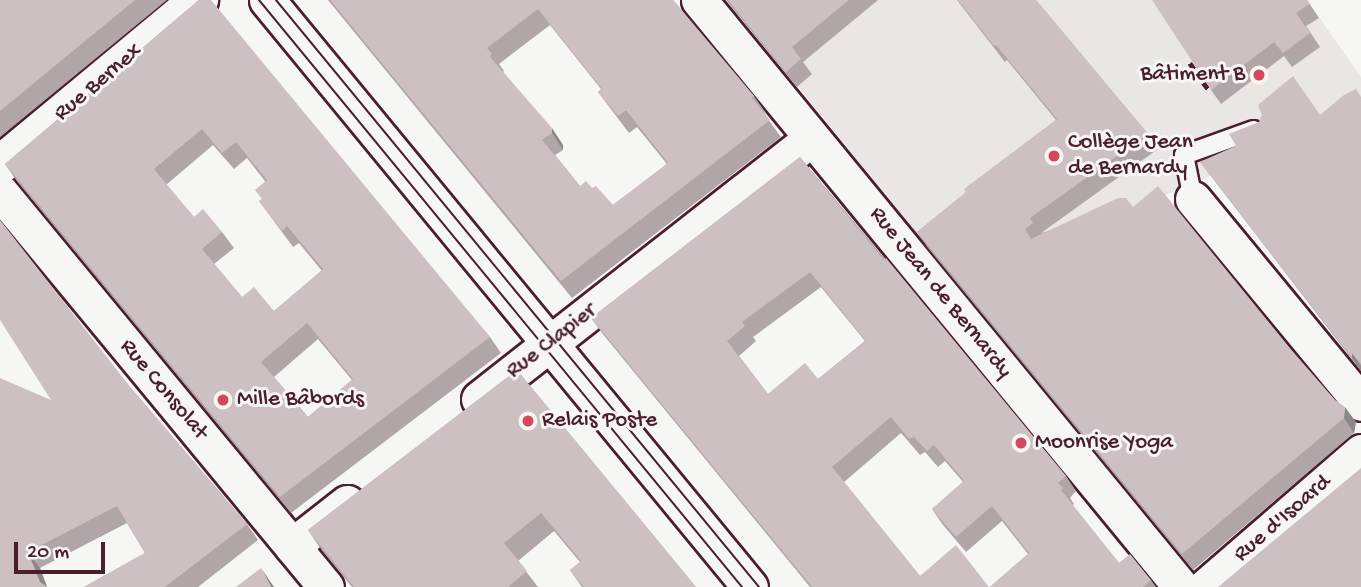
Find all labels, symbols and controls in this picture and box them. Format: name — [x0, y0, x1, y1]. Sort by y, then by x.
street label: Rue Bernex — [49, 38, 149, 128]
place label: Bâtiment B — [1140, 61, 1245, 89]
marker: Bâtiment B — [1251, 67, 1267, 83]
place label: Collège Jean de Bernardy — [1068, 129, 1193, 183]
marker: Collège Jean de Bernardy — [1046, 148, 1062, 164]
street label: Rue Jean de Bernardy — [862, 202, 1018, 384]
street label: Rue Clapier — [501, 298, 603, 386]
street label: Rue Consolat — [113, 334, 213, 446]
place label: Mille Bâbords — [237, 386, 364, 414]
marker: Mille Bâbords — [215, 392, 231, 408]
place label: Relais Poste — [542, 407, 657, 435]
marker: Relais Poste — [520, 413, 536, 429]
place label: Moonrise Yoga — [1035, 429, 1173, 457]
marker: Moonrise Yoga — [1013, 435, 1029, 451]
street label: Rue d'Isoard — [1229, 469, 1337, 569]
scale bar — [18, 528, 108, 572]
text: 20 m — [27, 541, 69, 566]

